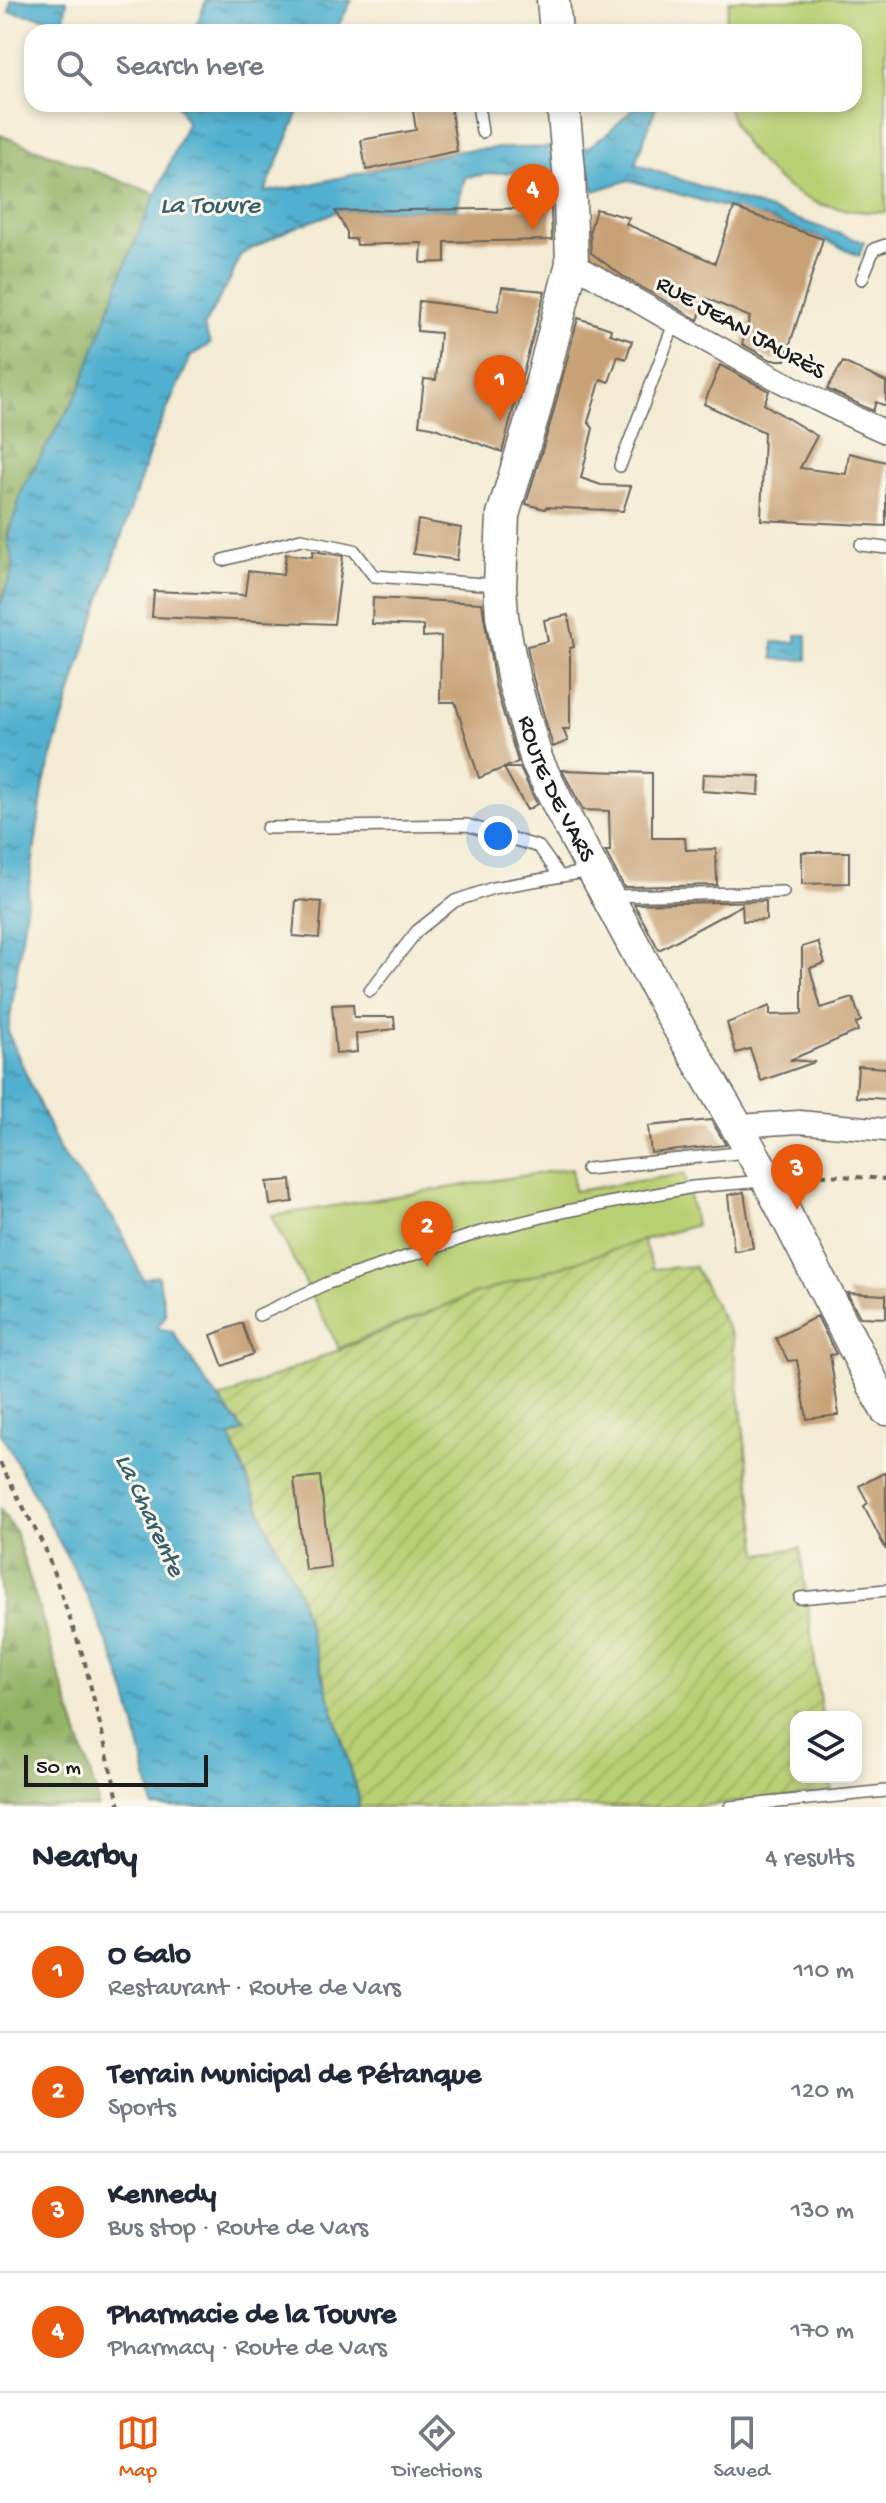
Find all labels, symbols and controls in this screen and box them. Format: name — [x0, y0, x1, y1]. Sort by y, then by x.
search box — [24, 24, 862, 112]
icon: search — [52, 46, 96, 90]
text: Search here — [116, 51, 264, 86]
pin: 4 — [507, 164, 559, 230]
water label: La Touvre — [160, 192, 262, 223]
street label: RUE JEAN JAURÈS — [650, 270, 831, 388]
pin: 1 — [474, 355, 526, 421]
street label: ROUTE DE VARS — [510, 712, 601, 868]
your location — [478, 816, 518, 856]
pin: 3 — [771, 1144, 823, 1210]
pin: 2 — [401, 1201, 453, 1267]
water label: La Charente — [106, 1450, 191, 1584]
map controls — [790, 1711, 862, 1783]
button: layers — [790, 1711, 862, 1783]
scale bar — [24, 1751, 208, 1787]
text: 50 m — [36, 1756, 81, 1782]
text: Nearby — [32, 1839, 137, 1879]
text: 4 results — [765, 1844, 854, 1875]
text: O Galo — [108, 1939, 191, 1974]
text: 1 — [53, 1957, 63, 1988]
text: 110 m — [794, 1957, 854, 1988]
text: Restaurant · Route de Vars — [108, 1974, 401, 2005]
text: Terrain Municipal de Pétanque — [108, 2059, 481, 2094]
text: 2 — [52, 2077, 64, 2108]
text: 120 m — [791, 2077, 854, 2108]
text: Sports — [108, 2094, 176, 2125]
text: Kennedy — [108, 2179, 216, 2214]
text: 3 — [51, 2197, 65, 2228]
text: 130 m — [791, 2197, 854, 2228]
text: Bus stop · Route de Vars — [108, 2214, 368, 2245]
text: Pharmacie de la Touvre — [108, 2299, 396, 2334]
text: 4 — [52, 2317, 64, 2348]
text: 170 m — [791, 2317, 854, 2348]
text: Pharmacy · Route de Vars — [108, 2334, 387, 2365]
tab: Map — [116, 2411, 160, 2485]
tab: Directions — [392, 2411, 482, 2485]
tab: Saved — [714, 2411, 770, 2485]

